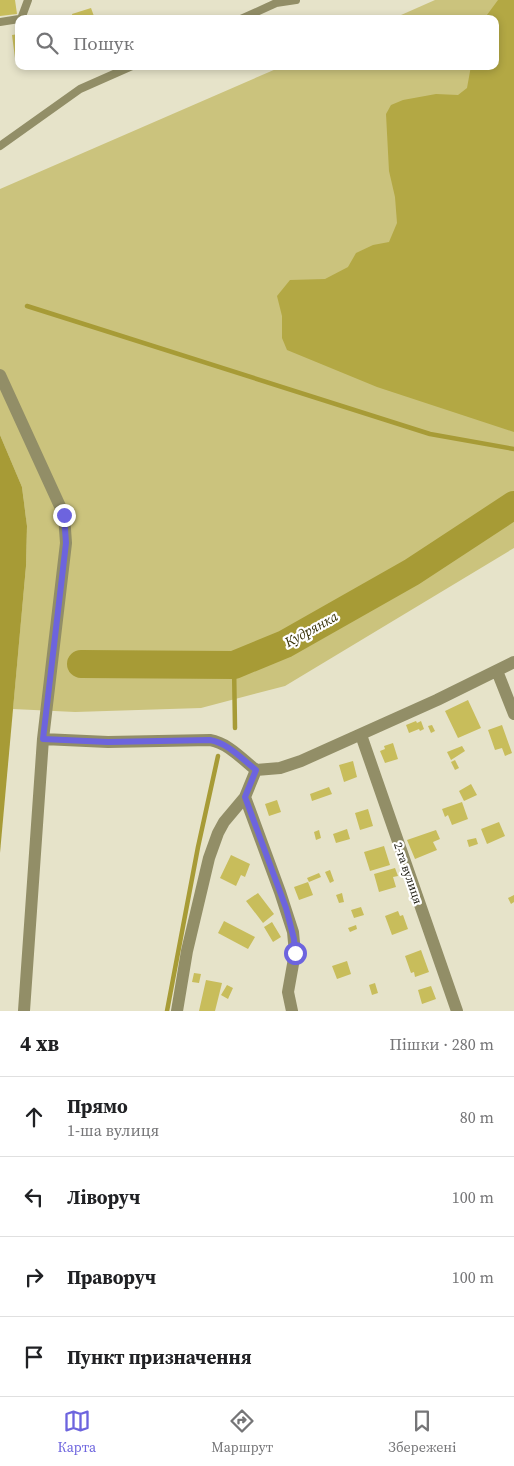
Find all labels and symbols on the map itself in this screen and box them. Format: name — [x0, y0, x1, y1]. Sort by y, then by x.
route end — [53, 504, 76, 527]
water label: Кудрянка — [280, 606, 342, 652]
street label: 2-га вулиця — [390, 840, 426, 906]
route start — [284, 942, 307, 965]

